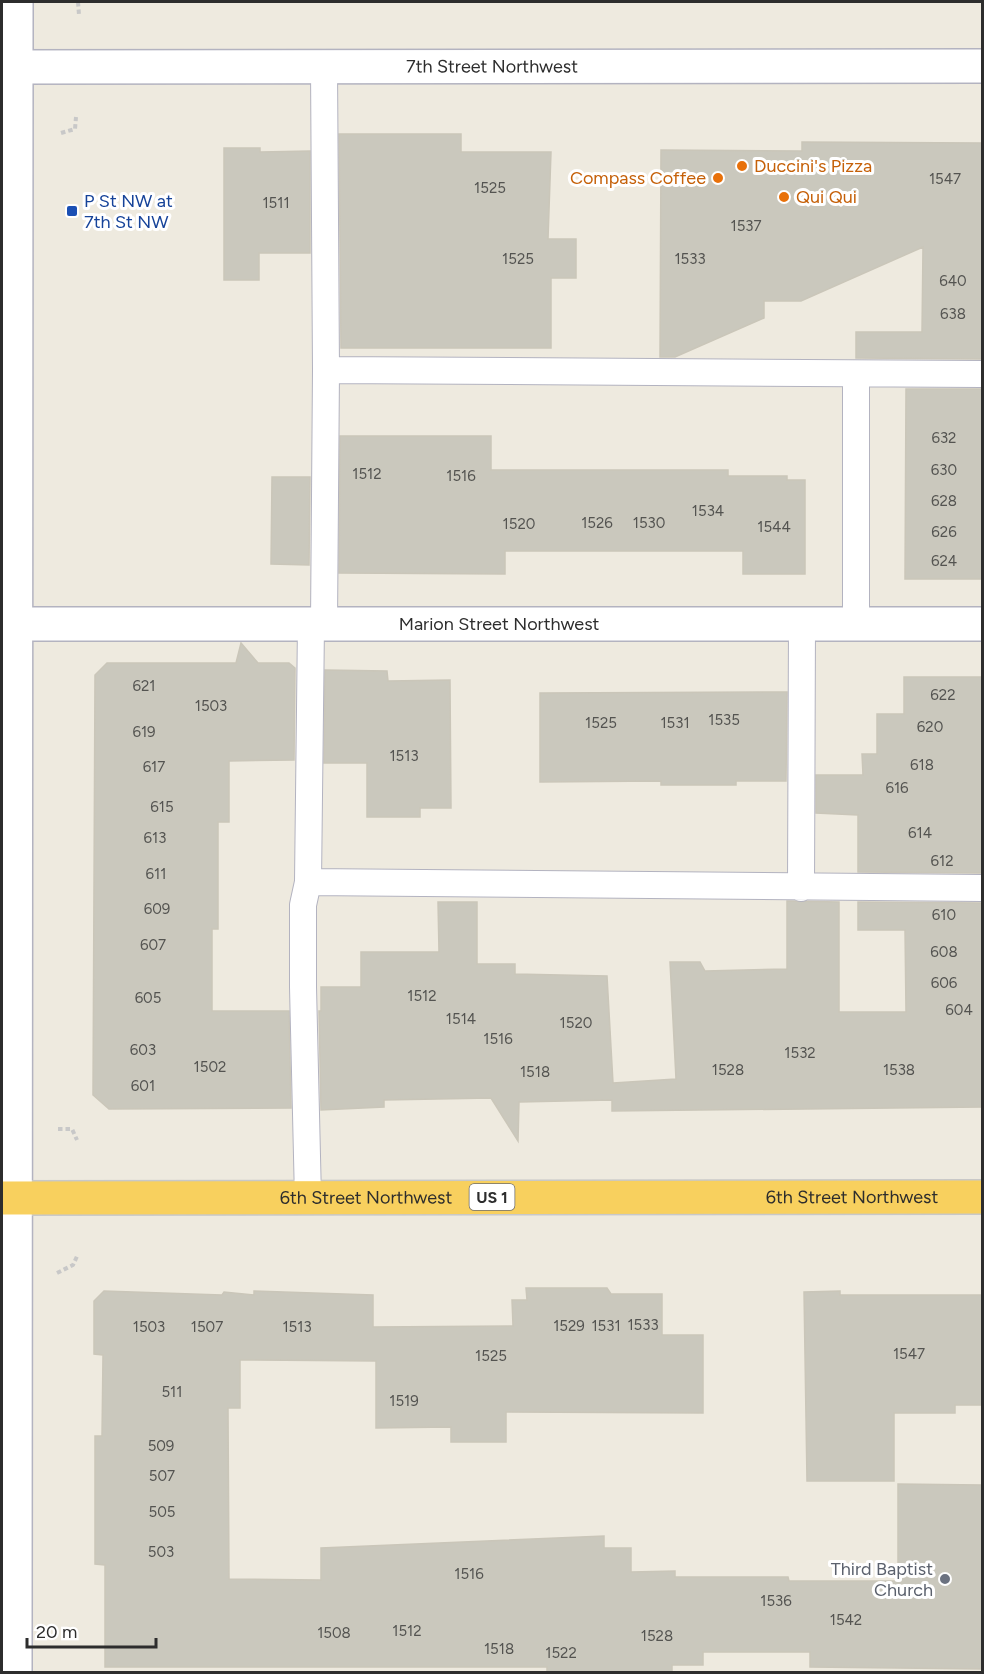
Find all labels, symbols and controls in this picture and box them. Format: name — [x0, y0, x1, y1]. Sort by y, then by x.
street label: 7th Street Northwest — [406, 55, 578, 78]
place label: Duccini's Pizza — [754, 155, 872, 177]
marker: Duccini's Pizza — [735, 159, 749, 173]
place label: Compass Coffee — [570, 167, 706, 189]
house number: 1547 — [929, 170, 961, 188]
marker: Compass Coffee — [711, 171, 725, 185]
house number: 1525 — [474, 179, 506, 197]
place label: Qui Qui — [796, 186, 857, 208]
place label: P St NW at 7th St NW — [84, 190, 173, 233]
marker: Qui Qui — [777, 190, 791, 204]
house number: 1511 — [262, 194, 290, 212]
marker: P St NW at 7th St NW — [65, 204, 79, 218]
house number: 1537 — [730, 217, 762, 235]
house number: 1525 — [502, 250, 534, 268]
house number: 1533 — [674, 250, 706, 268]
house number: 640 — [939, 272, 967, 290]
house number: 638 — [940, 305, 966, 323]
house number: 632 — [931, 429, 957, 447]
house number: 630 — [931, 461, 957, 479]
house number: 1512 — [352, 465, 382, 483]
house number: 1516 — [446, 467, 476, 485]
house number: 628 — [931, 492, 957, 510]
house number: 1534 — [692, 502, 724, 520]
house number: 1526 — [581, 514, 613, 532]
house number: 1530 — [633, 514, 665, 532]
house number: 1520 — [503, 515, 535, 533]
house number: 1544 — [757, 518, 791, 536]
house number: 626 — [931, 523, 957, 541]
house number: 624 — [931, 552, 957, 570]
street label: Marion Street Northwest — [399, 613, 600, 635]
house number: 621 — [132, 677, 156, 695]
house number: 622 — [930, 686, 956, 704]
house number: 1503 — [195, 697, 227, 715]
house number: 1535 — [708, 711, 740, 729]
house number: 1525 — [585, 714, 617, 732]
house number: 1531 — [660, 714, 690, 732]
house number: 620 — [917, 718, 943, 736]
house number: 619 — [132, 723, 156, 741]
house number: 1513 — [389, 747, 419, 765]
house number: 618 — [910, 756, 934, 774]
house number: 617 — [143, 758, 165, 776]
house number: 616 — [885, 779, 909, 797]
house number: 615 — [150, 798, 174, 816]
house number: 614 — [908, 824, 932, 842]
house number: 613 — [144, 829, 166, 847]
house number: 612 — [930, 852, 954, 870]
house number: 611 — [146, 865, 166, 883]
house number: 609 — [144, 900, 170, 918]
house number: 610 — [932, 906, 956, 924]
house number: 607 — [140, 936, 166, 954]
house number: 608 — [930, 943, 958, 961]
house number: 606 — [931, 974, 958, 992]
house number: 1512 — [407, 987, 437, 1005]
house number: 605 — [135, 989, 161, 1007]
house number: 604 — [945, 1001, 973, 1019]
house number: 1514 — [446, 1010, 476, 1028]
house number: 1520 — [560, 1014, 592, 1032]
house number: 1516 — [483, 1030, 513, 1048]
house number: 603 — [130, 1041, 156, 1059]
house number: 1532 — [784, 1044, 816, 1062]
house number: 1502 — [194, 1058, 226, 1076]
house number: 1528 — [712, 1061, 744, 1079]
house number: 1538 — [883, 1061, 915, 1079]
house number: 1518 — [520, 1063, 550, 1081]
house number: 601 — [131, 1077, 155, 1095]
road number: US 1 — [470, 1184, 514, 1210]
street label: 6th Street Northwest — [766, 1186, 938, 1208]
street label: 6th Street Northwest — [280, 1187, 452, 1209]
house number: 1533 — [627, 1316, 659, 1334]
house number: 1529 — [553, 1317, 585, 1335]
house number: 1531 — [591, 1317, 621, 1335]
house number: 1503 — [133, 1318, 165, 1336]
house number: 1507 — [191, 1318, 223, 1336]
house number: 1513 — [282, 1318, 312, 1336]
house number: 1547 — [893, 1345, 925, 1363]
house number: 1525 — [475, 1347, 507, 1365]
house number: 511 — [161, 1383, 183, 1401]
house number: 1519 — [389, 1392, 419, 1410]
house number: 509 — [148, 1437, 174, 1455]
house number: 507 — [149, 1467, 175, 1485]
house number: 505 — [149, 1503, 175, 1521]
house number: 503 — [148, 1543, 174, 1561]
place label: Third Baptist Church — [831, 1558, 933, 1601]
house number: 1516 — [454, 1565, 484, 1583]
marker: Third Baptist Church — [938, 1572, 952, 1586]
house number: 1536 — [760, 1592, 792, 1610]
scale bar — [27, 1611, 156, 1649]
house number: 1542 — [830, 1611, 862, 1629]
text: 20 m — [36, 1621, 77, 1643]
house number: 1512 — [392, 1622, 422, 1640]
house number: 1508 — [317, 1624, 351, 1642]
house number: 1528 — [641, 1627, 673, 1645]
house number: 1518 — [484, 1640, 514, 1658]
house number: 1522 — [545, 1644, 577, 1662]

